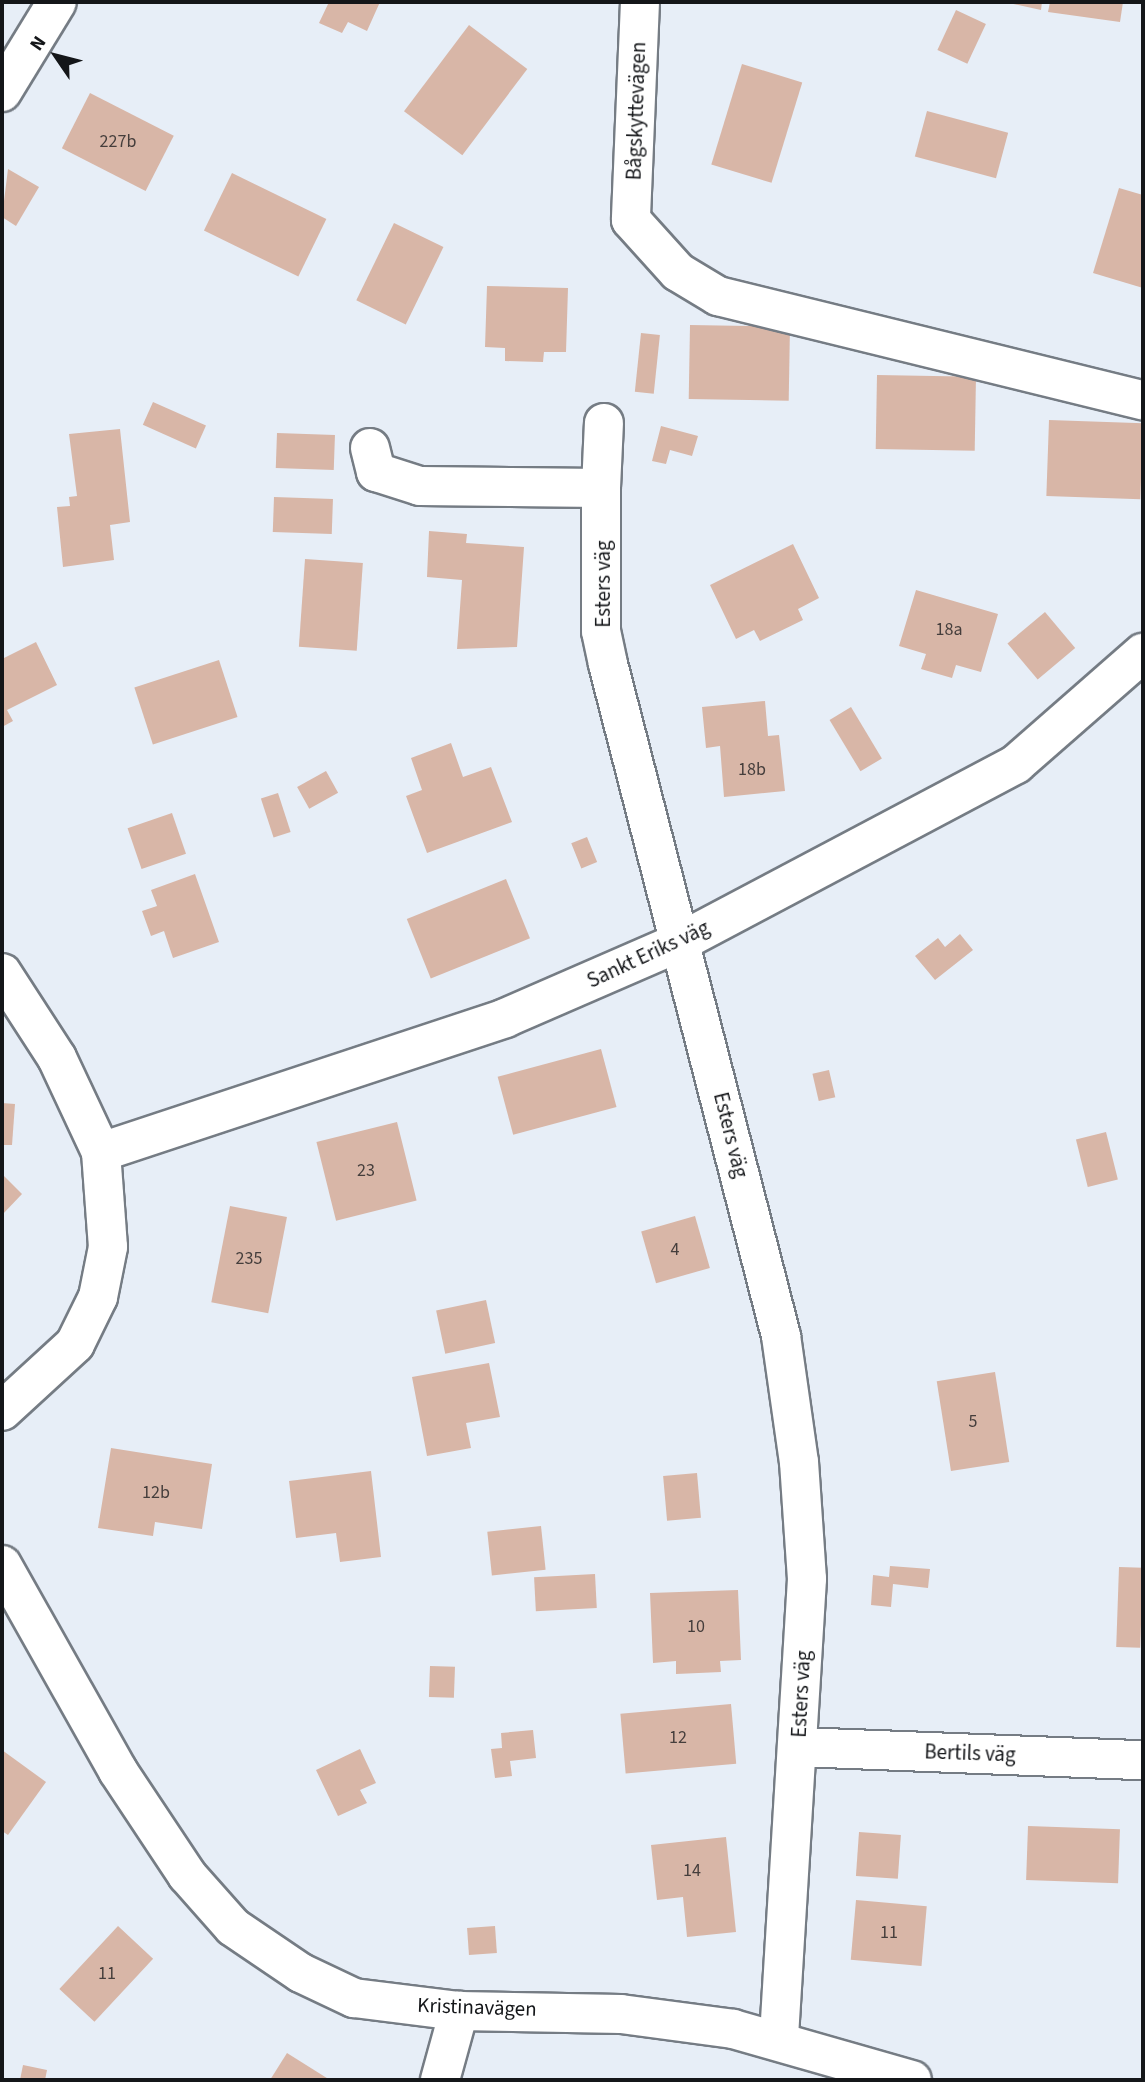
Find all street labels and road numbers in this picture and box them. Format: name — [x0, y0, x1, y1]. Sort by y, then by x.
street label: Bågskyttevägen — [621, 41, 651, 181]
street label: Esters väg — [590, 540, 616, 628]
street label: Sankt Eriks väg — [583, 915, 713, 993]
street label: Esters väg — [708, 1090, 754, 1180]
street label: Esters väg — [786, 1650, 816, 1738]
street label: Bertils väg — [924, 1739, 1016, 1767]
street label: Kristinavägen — [417, 1992, 537, 2022]

